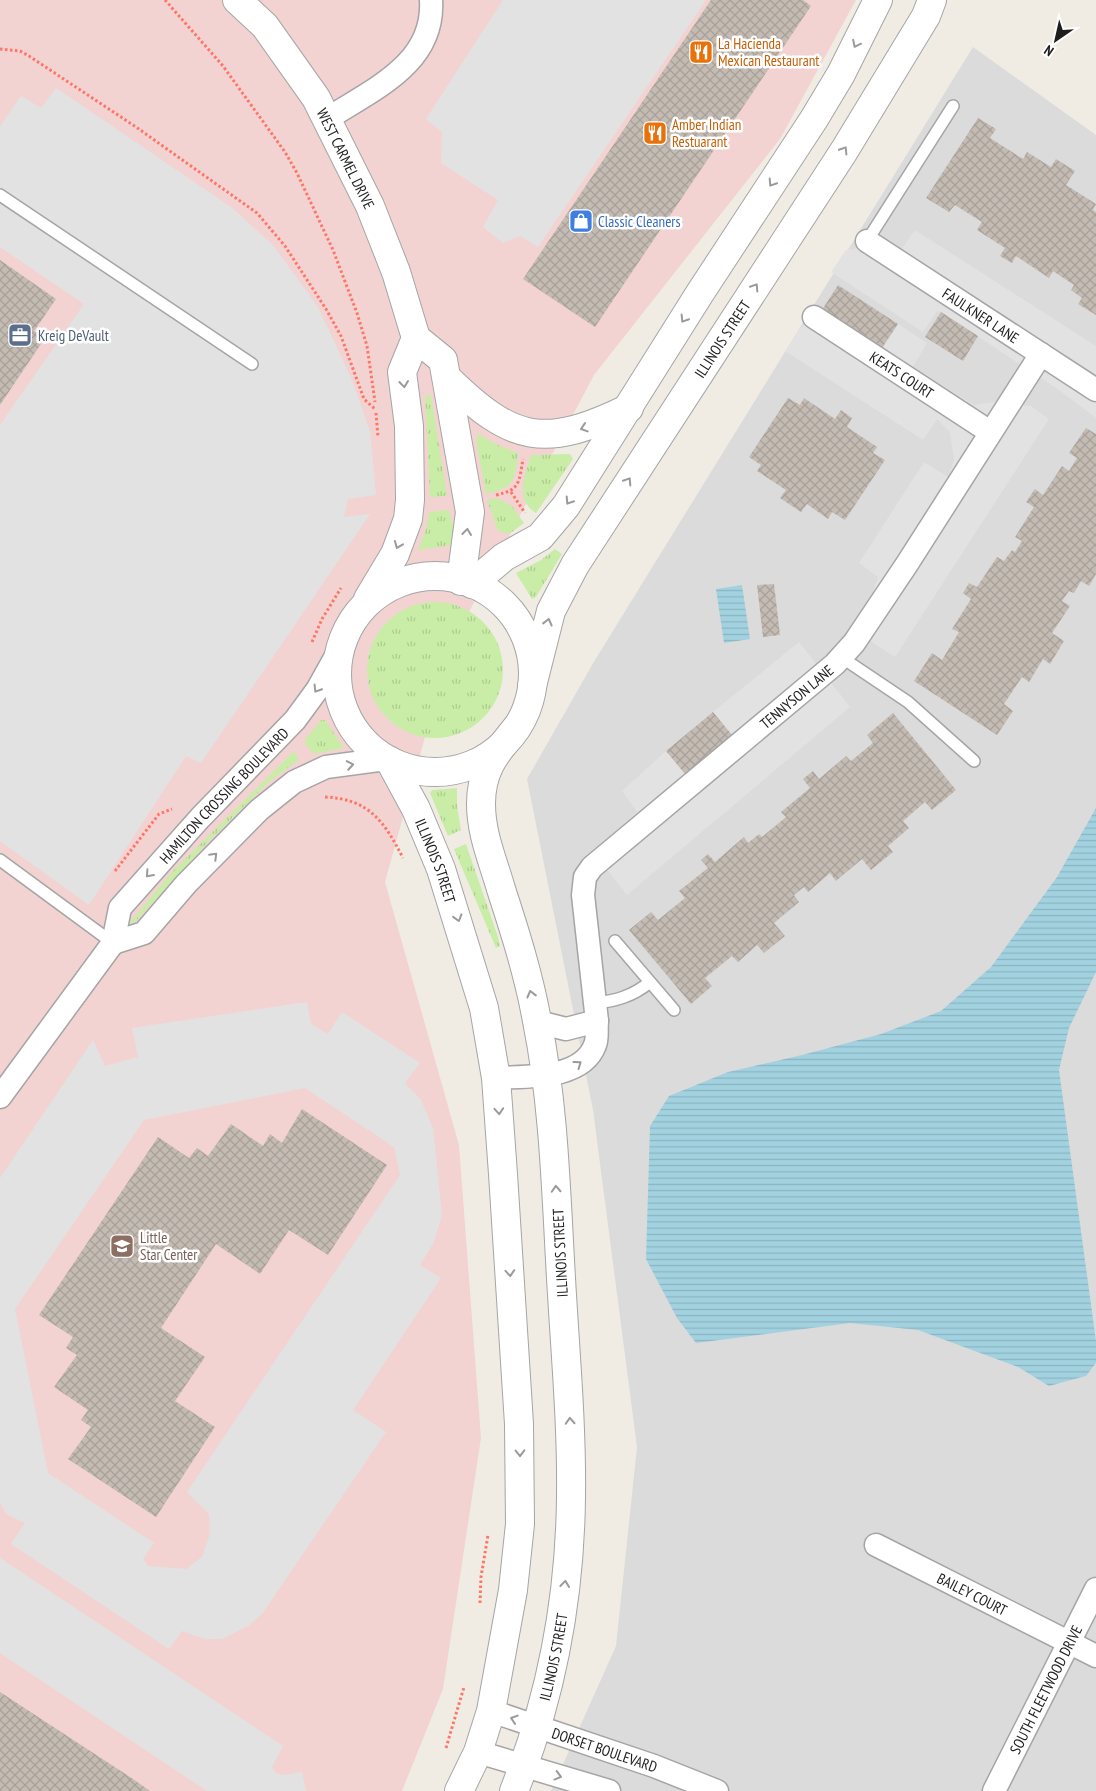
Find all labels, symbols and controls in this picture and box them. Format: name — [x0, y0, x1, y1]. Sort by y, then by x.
north arrow — [1031, 15, 1081, 65]
place label: La Hacienda Mexican Restaurant — [718, 34, 819, 70]
one-way arrow — [852, 38, 862, 47]
restaurant icon: La Hacienda Mexican Restaurant — [688, 39, 714, 65]
text: N — [1041, 41, 1057, 60]
street label: WEST CARMEL DRIVE — [313, 105, 379, 212]
place label: Amber Indian Restuarant — [672, 115, 741, 151]
restaurant icon: Amber Indian Restuarant — [642, 120, 668, 146]
one-way arrow — [837, 147, 847, 156]
one-way arrow — [769, 177, 778, 186]
shop icon: Classic Cleaners — [568, 208, 594, 234]
place label: Classic Cleaners — [598, 212, 681, 231]
one-way arrow — [749, 283, 759, 292]
street label: FAULKNER LANE — [939, 283, 1023, 347]
street label: ILLINOIS STREET — [690, 296, 754, 381]
one-way arrow — [681, 314, 690, 323]
office icon: Kreig DeVault — [7, 322, 33, 348]
place label: Kreig DeVault — [38, 326, 109, 345]
street label: KEATS COURT — [866, 347, 938, 402]
one-way arrow — [398, 381, 409, 389]
one-way arrow — [580, 422, 589, 432]
one-way arrow — [622, 478, 631, 487]
one-way arrow — [566, 496, 576, 505]
one-way arrow — [461, 528, 472, 536]
one-way arrow — [394, 540, 405, 549]
one-way arrow — [542, 618, 553, 627]
street label: TENNYSON LANE — [756, 660, 837, 732]
one-way arrow — [313, 684, 323, 693]
street label: HAMILTON CROSSING BOULEVARD — [155, 723, 292, 867]
one-way arrow — [346, 760, 355, 770]
street label: ILLINOIS STREET — [411, 815, 460, 905]
one-way arrow — [208, 853, 217, 862]
one-way arrow — [146, 869, 155, 878]
one-way arrow — [452, 914, 462, 922]
one-way arrow — [526, 989, 537, 998]
one-way arrow — [572, 1061, 581, 1070]
one-way arrow — [493, 1107, 504, 1115]
one-way arrow — [551, 1185, 562, 1193]
street label: ILLINOIS STREET — [548, 1208, 572, 1298]
place label: Little Star Center — [140, 1228, 198, 1264]
school or university icon: Little Star Center — [109, 1233, 135, 1259]
one-way arrow — [504, 1269, 515, 1277]
one-way arrow — [564, 1417, 575, 1425]
one-way arrow — [514, 1449, 525, 1457]
street label: BAILEY COURT — [934, 1568, 1011, 1619]
one-way arrow — [559, 1579, 570, 1587]
street label: ILLINOIS STREET — [535, 1612, 571, 1703]
street label: SOUTH FLEETWOOD DRIVE — [1005, 1622, 1086, 1757]
one-way arrow — [510, 1714, 519, 1724]
street label: DORSET BOULEVARD — [550, 1723, 660, 1776]
one-way arrow — [553, 1770, 562, 1781]

